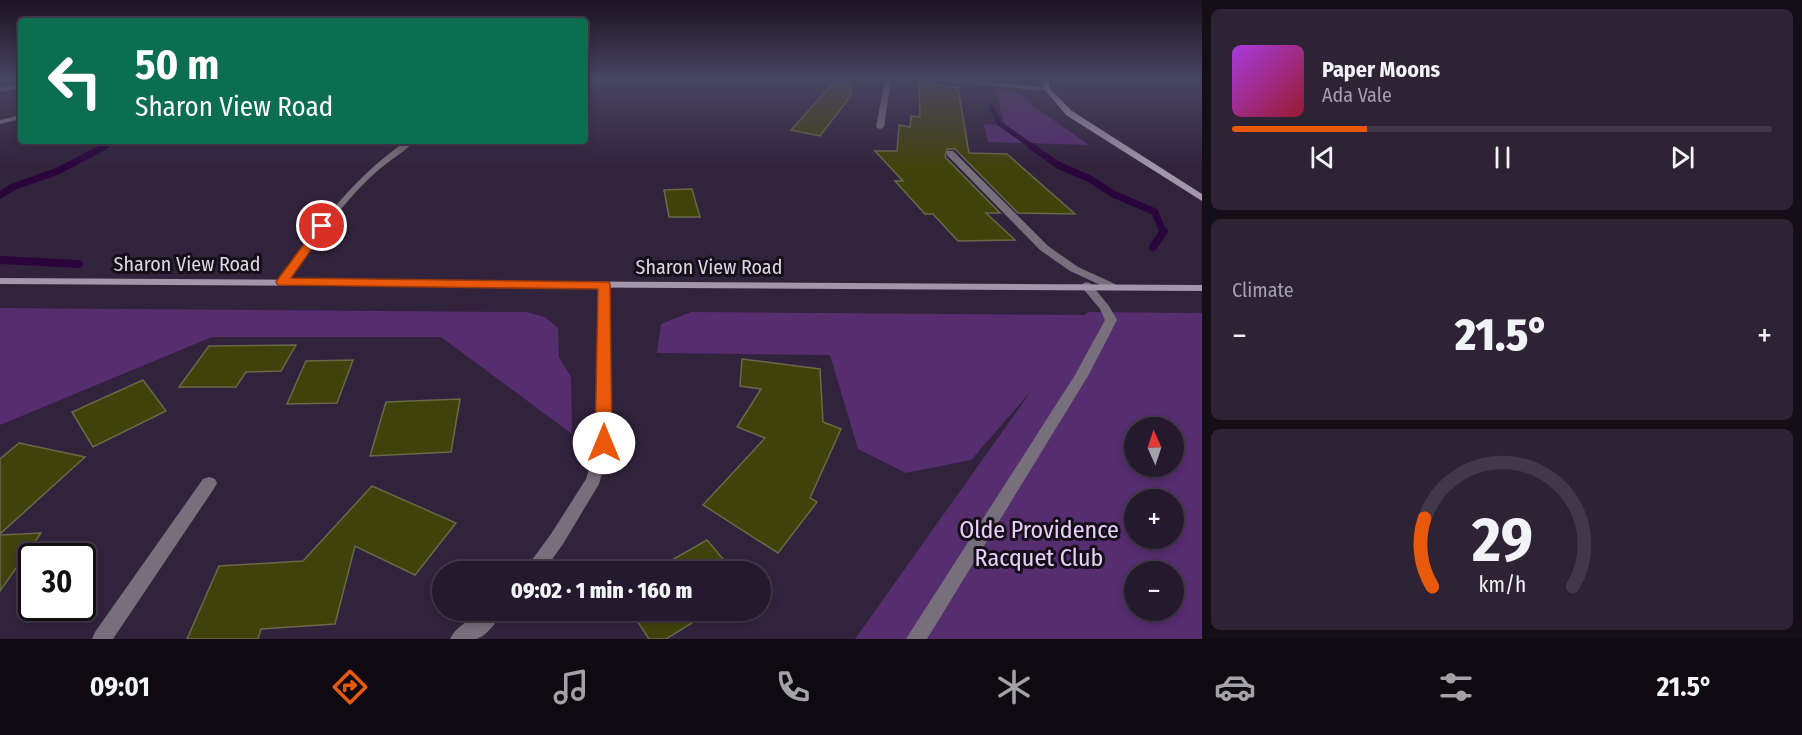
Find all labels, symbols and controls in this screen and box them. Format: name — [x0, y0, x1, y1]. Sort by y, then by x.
text: 50 m — [135, 40, 219, 90]
icon: left — [36, 42, 114, 120]
text: Paper Moons — [1322, 56, 1440, 83]
text: Ada Vale — [1322, 83, 1392, 107]
text: Sharon View Road — [135, 91, 333, 123]
icon: previous — [1306, 141, 1339, 174]
icon: pause — [1486, 141, 1519, 174]
icon: next — [1666, 141, 1699, 174]
pin — [296, 200, 347, 251]
icon: arrive — [305, 209, 338, 242]
street label: Sharon View Road — [114, 252, 260, 276]
street label: Sharon View Road — [636, 255, 782, 279]
text: Climate — [1232, 278, 1294, 302]
text: 21.5° — [1455, 308, 1549, 362]
text: − — [1232, 316, 1247, 356]
text: + — [1757, 316, 1772, 356]
position arrow — [572, 411, 636, 475]
north arrow — [1124, 417, 1184, 477]
map controls — [1124, 417, 1184, 621]
button: + — [1124, 489, 1184, 549]
text: 29 — [1471, 503, 1532, 578]
park label: Olde Providence Racquet Club — [959, 516, 1119, 572]
speed limit sign: 30 — [18, 543, 96, 621]
button: − — [1124, 561, 1184, 621]
text: km/h — [1478, 572, 1526, 598]
text: 09:02 · 1 min · 160 m — [511, 577, 692, 604]
icon: directions — [329, 666, 371, 708]
icon: music — [550, 666, 592, 708]
icon: phone — [772, 666, 814, 708]
icon: climate — [993, 666, 1035, 708]
icon: car — [1214, 666, 1256, 708]
icon: filters — [1435, 666, 1477, 708]
text: 09:01 — [90, 671, 150, 703]
text: 21.5° — [1657, 671, 1712, 703]

